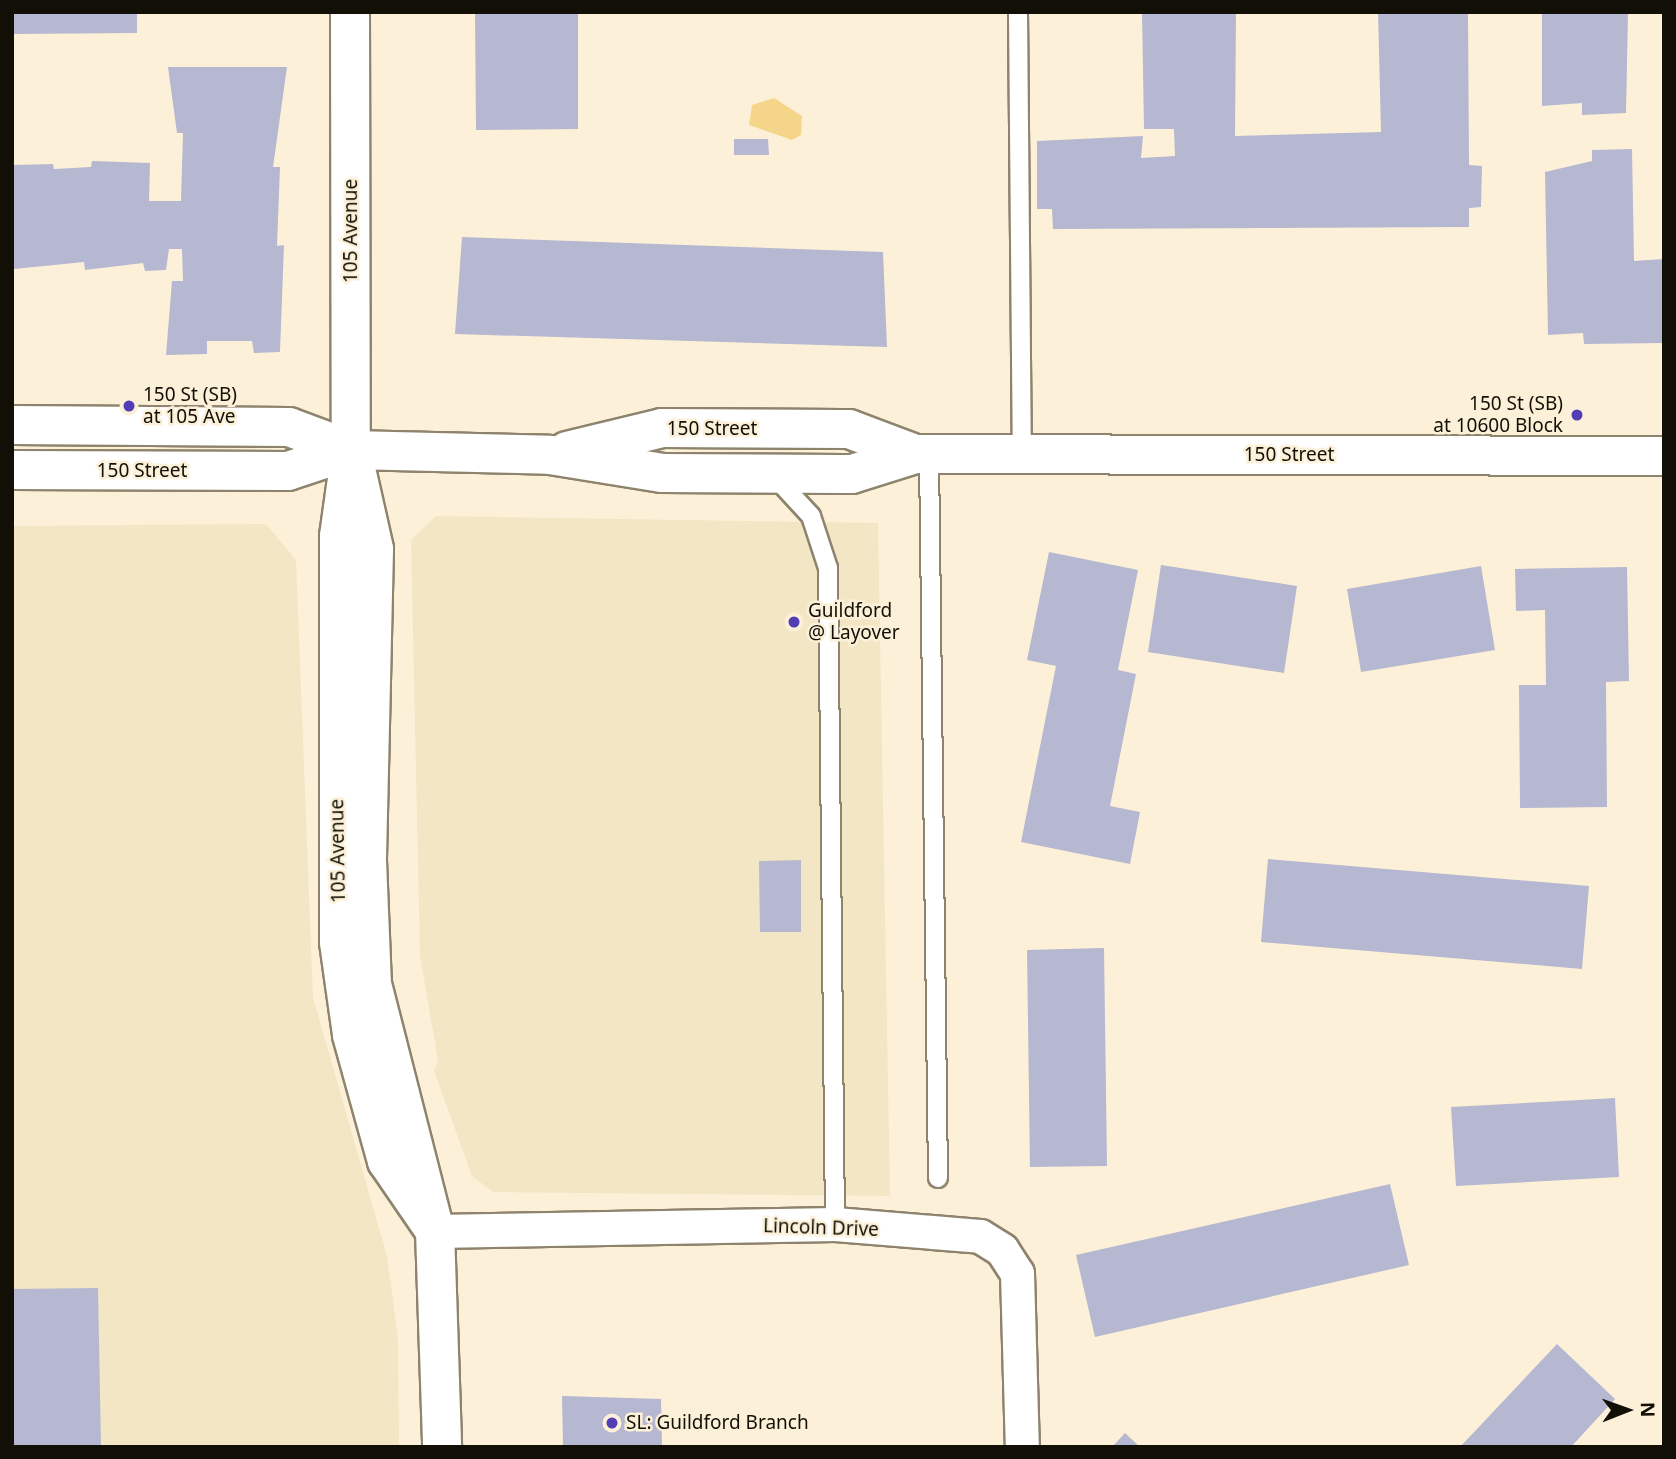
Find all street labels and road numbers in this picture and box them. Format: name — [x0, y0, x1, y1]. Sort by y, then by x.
street label: 105 Avenue — [340, 179, 362, 283]
street label: 150 Street — [667, 418, 757, 440]
street label: 150 Street — [1244, 444, 1334, 466]
street label: 150 Street — [97, 460, 187, 482]
street label: 105 Avenue — [326, 799, 350, 903]
street label: Lincoln Drive — [763, 1215, 879, 1241]

